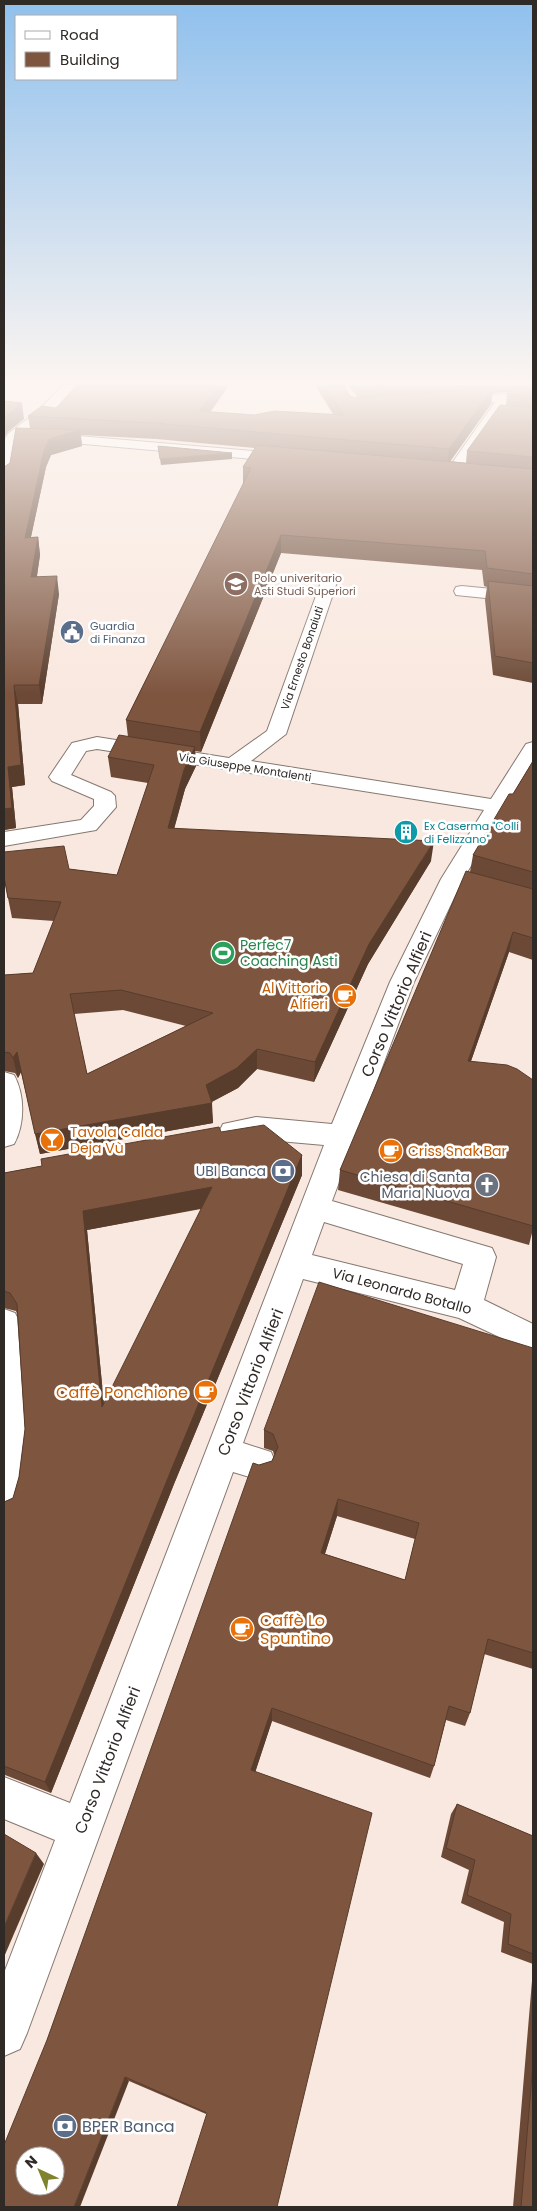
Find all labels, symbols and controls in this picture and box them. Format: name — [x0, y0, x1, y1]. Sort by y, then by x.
legend — [15, 15, 178, 80]
text: Road — [60, 24, 99, 45]
text: Building — [60, 49, 120, 70]
place label: Polo univeritario Asti Studi Superiori — [254, 570, 356, 599]
school or university icon: Polo univeritario Asti Studi Superiori — [223, 571, 249, 597]
street label: Via Ernesto Bonaiuti — [277, 604, 327, 712]
place label: Guardia di Finanza — [90, 618, 145, 647]
public building icon: Guardia di Finanza — [59, 619, 85, 645]
street label: Via Giuseppe Montalenti — [177, 749, 313, 785]
place label: Ex Caserma "Colli di Felizzano" — [424, 818, 519, 847]
building icon: Ex Caserma "Colli di Felizzano" — [393, 819, 419, 845]
street label: Corso Vittorio Alfieri — [355, 928, 438, 1081]
place label: Perfec7 Coaching Asti — [240, 935, 338, 971]
sports icon: Perfec7 Coaching Asti — [210, 940, 236, 966]
place label: Al Vittorio Alfieri — [262, 978, 328, 1014]
cafe icon: Al Vittorio Alfieri — [332, 983, 358, 1009]
place label: Tavola Calda Deja Vù — [70, 1122, 163, 1158]
bar icon: Tavola Calda Deja Vù — [39, 1127, 65, 1153]
cafe icon: Criss Snak Bar — [378, 1138, 404, 1164]
place label: Criss Snak Bar — [408, 1141, 507, 1161]
bank icon: UBI Banca — [270, 1158, 296, 1184]
place label: UBI Banca — [196, 1161, 266, 1181]
place label: Chiesa di Santa Maria Nuova — [360, 1167, 470, 1203]
church icon: Chiesa di Santa Maria Nuova — [474, 1172, 500, 1198]
street label: Via Leonardo Botallo — [330, 1263, 474, 1319]
street label: Corso Vittorio Alfieri — [212, 1305, 289, 1459]
cafe icon: Caffè Ponchione — [193, 1379, 219, 1405]
place label: Caffè Ponchione — [56, 1381, 188, 1404]
place label: Caffè Lo Spuntino — [260, 1609, 331, 1650]
cafe icon: Caffè Lo Spuntino — [229, 1616, 255, 1642]
street label: Corso Vittorio Alfieri — [69, 1683, 146, 1837]
bank icon: BPER Banca — [52, 2113, 78, 2139]
place label: BPER Banca — [82, 2115, 175, 2138]
north arrow — [15, 2146, 65, 2196]
text: N — [20, 2151, 42, 2172]

